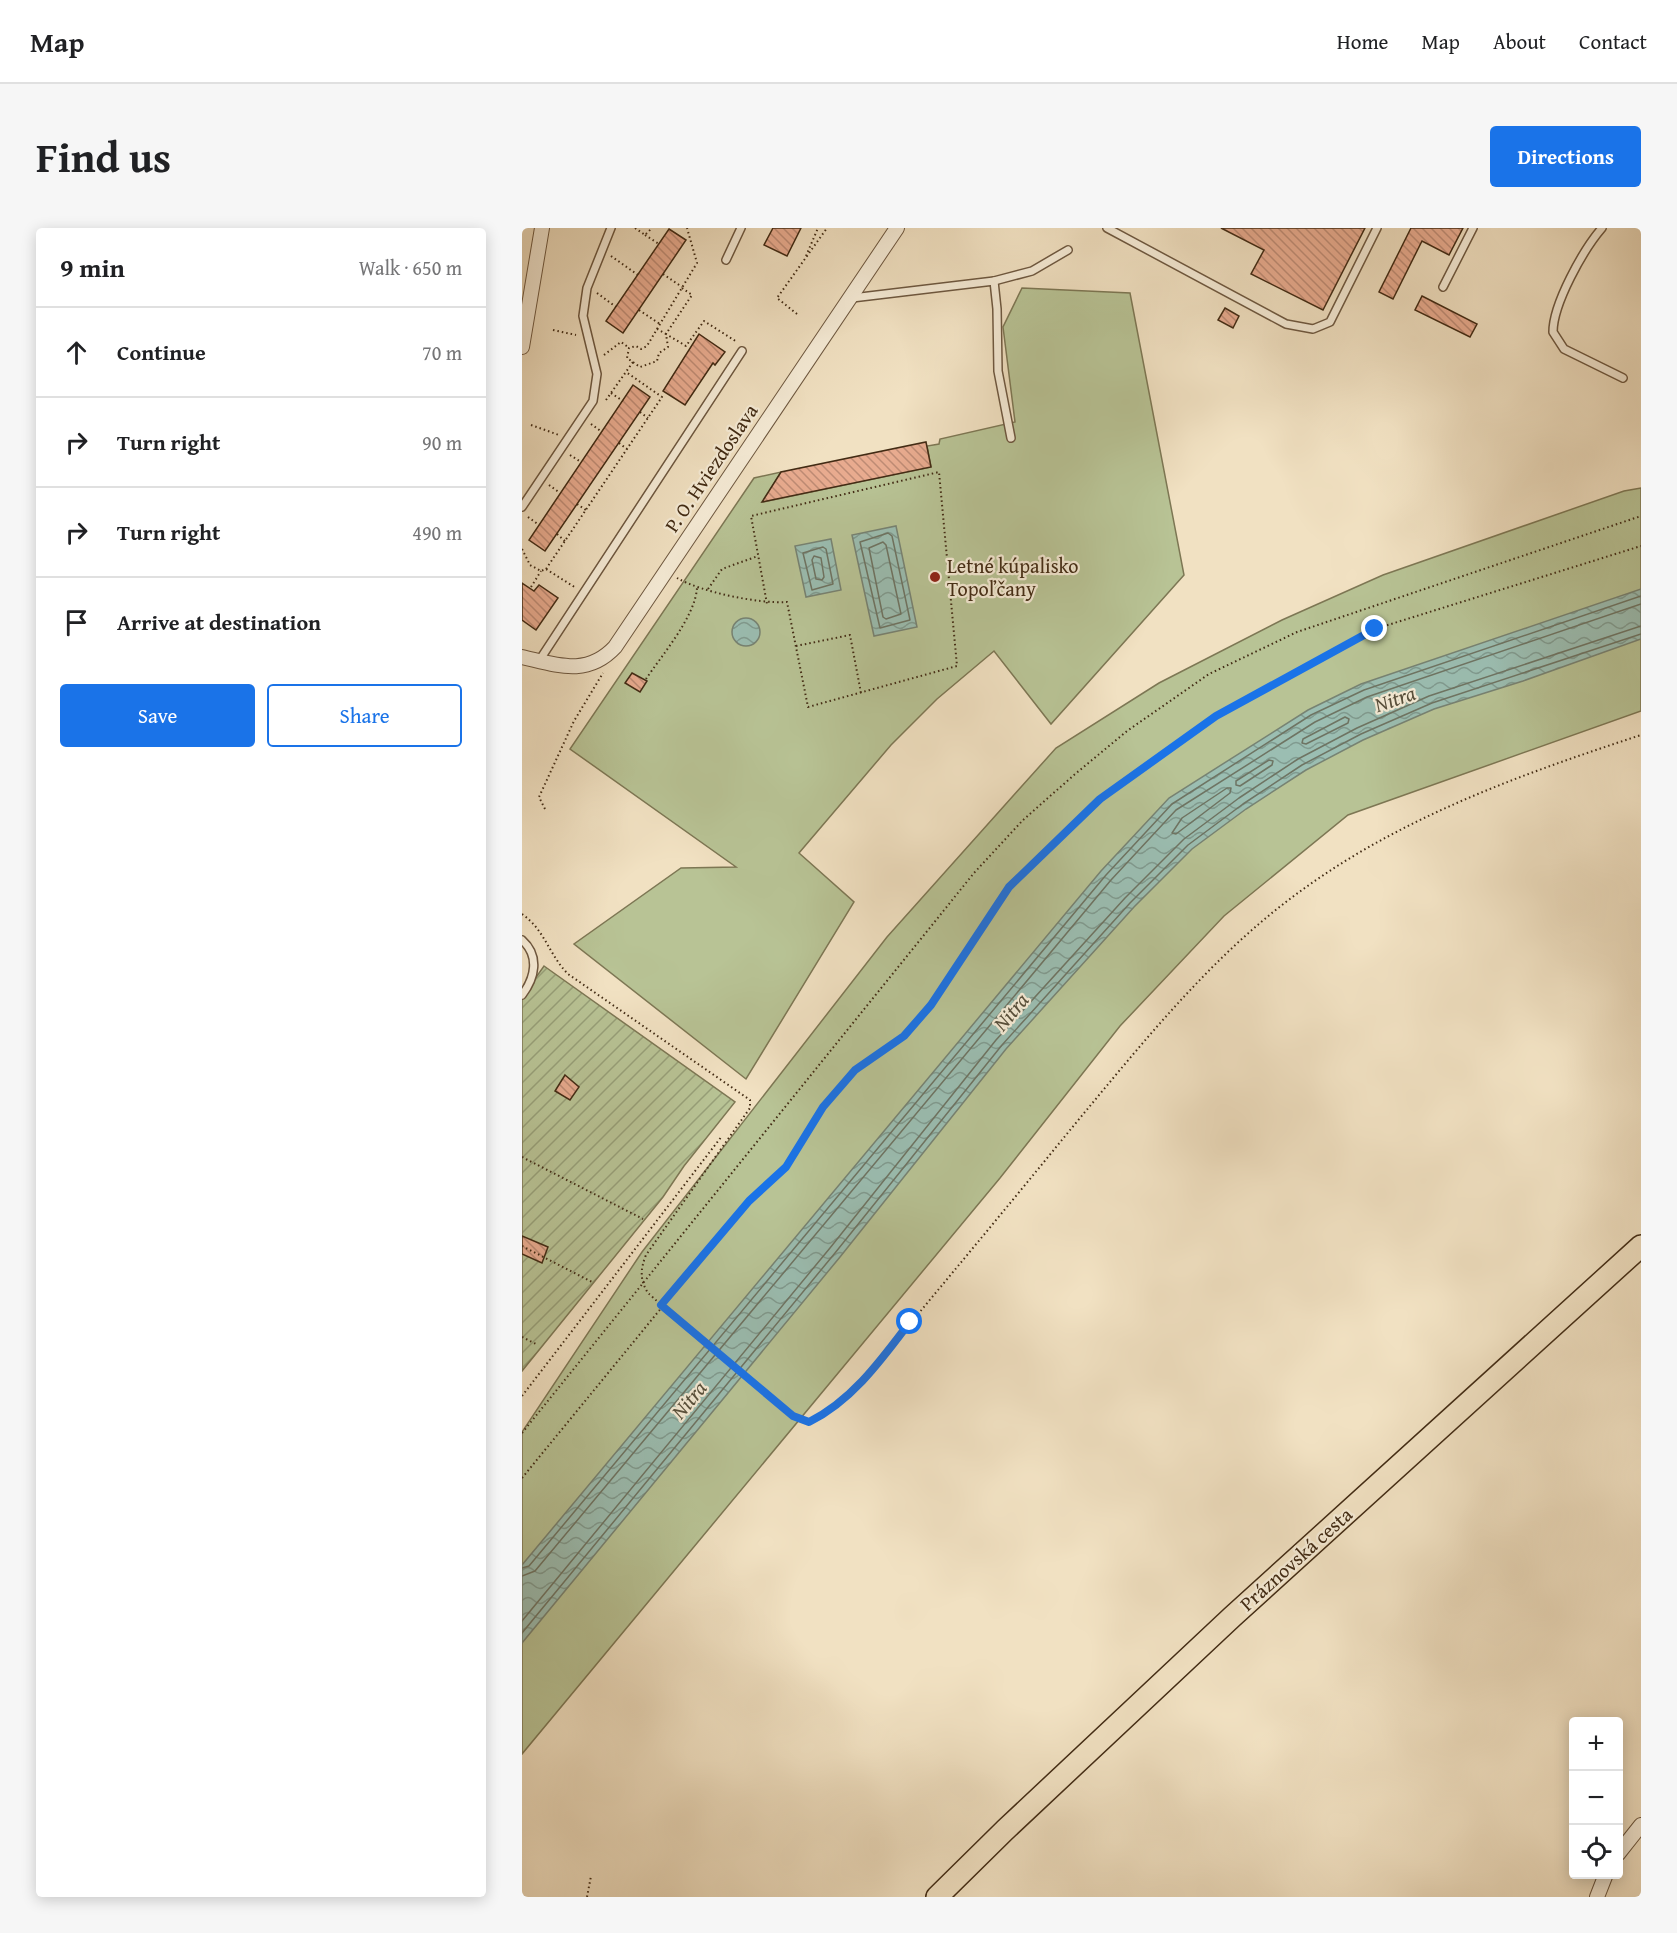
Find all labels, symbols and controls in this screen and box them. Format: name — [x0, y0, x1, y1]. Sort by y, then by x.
text: Map — [30, 21, 84, 62]
text: Home — [1337, 26, 1388, 57]
text: Map — [1421, 26, 1460, 57]
text: About — [1493, 26, 1546, 57]
text: Contact — [1579, 26, 1647, 57]
text: Find us — [36, 126, 171, 187]
button: Directions — [1490, 126, 1641, 187]
text: 9 min — [60, 248, 125, 287]
text: Walk · 650 m — [359, 253, 462, 282]
icon: ahead — [60, 336, 93, 369]
text: Continue — [117, 336, 206, 368]
text: 70 m — [422, 338, 462, 367]
street label: P. O. Hviezdoslava — [657, 397, 765, 538]
icon: right — [60, 426, 93, 459]
text: Turn right — [117, 426, 220, 458]
text: 90 m — [422, 428, 462, 457]
icon: right — [60, 516, 93, 549]
text: Turn right — [117, 516, 220, 548]
text: 490 m — [412, 518, 462, 547]
place label: Letné kúpalisko Topoľčany — [947, 551, 1079, 603]
marker: Letné kúpalisko Topoľčany — [928, 570, 942, 584]
icon: arrive — [60, 606, 93, 639]
text: Arrive at destination — [117, 606, 321, 638]
route end — [1361, 615, 1387, 641]
water label: Nitra — [1369, 677, 1420, 720]
button: Save — [60, 684, 255, 747]
button: Share — [267, 684, 462, 747]
water label: Nitra — [985, 985, 1036, 1038]
route start — [896, 1308, 922, 1334]
water label: Nitra — [663, 1373, 714, 1426]
street label: Práznovská cesta — [1233, 1500, 1359, 1617]
map controls — [1569, 1717, 1623, 1879]
button: + — [1569, 1717, 1623, 1771]
button: − — [1569, 1771, 1623, 1825]
button: locate — [1569, 1825, 1623, 1879]

